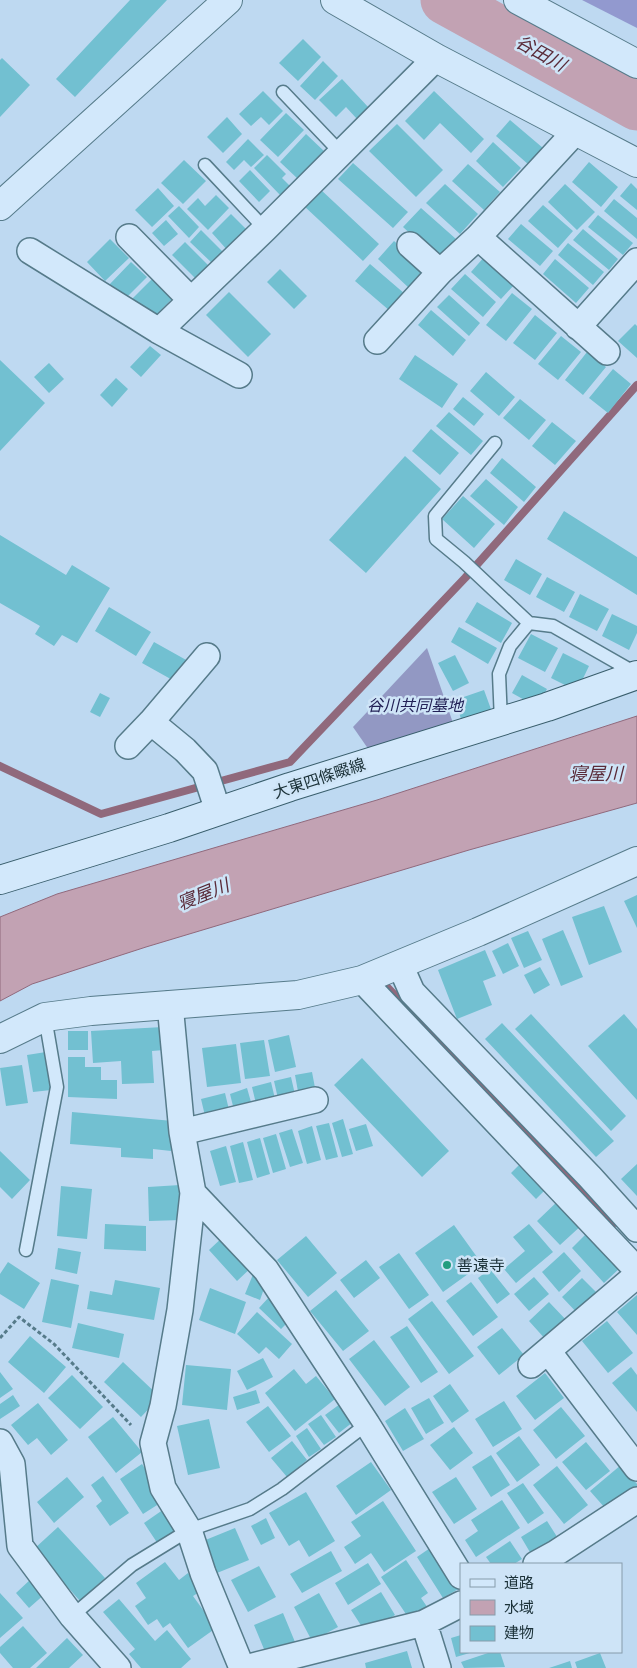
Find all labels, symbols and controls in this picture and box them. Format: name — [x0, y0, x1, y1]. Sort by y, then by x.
water label: 谷田川 — [512, 30, 572, 77]
park label: 谷川共同墓地 — [367, 695, 465, 715]
street label: 大東四條畷線 — [270, 754, 368, 802]
water label: 寝屋川 — [569, 762, 625, 785]
water label: 寝屋川 — [174, 872, 234, 915]
place label: 善遠寺 — [457, 1255, 505, 1275]
marker: 善遠寺 — [441, 1259, 453, 1271]
legend — [460, 1563, 622, 1653]
text: 道路 — [504, 1573, 534, 1592]
text: 水域 — [504, 1598, 534, 1617]
text: 建物 — [504, 1623, 534, 1642]

